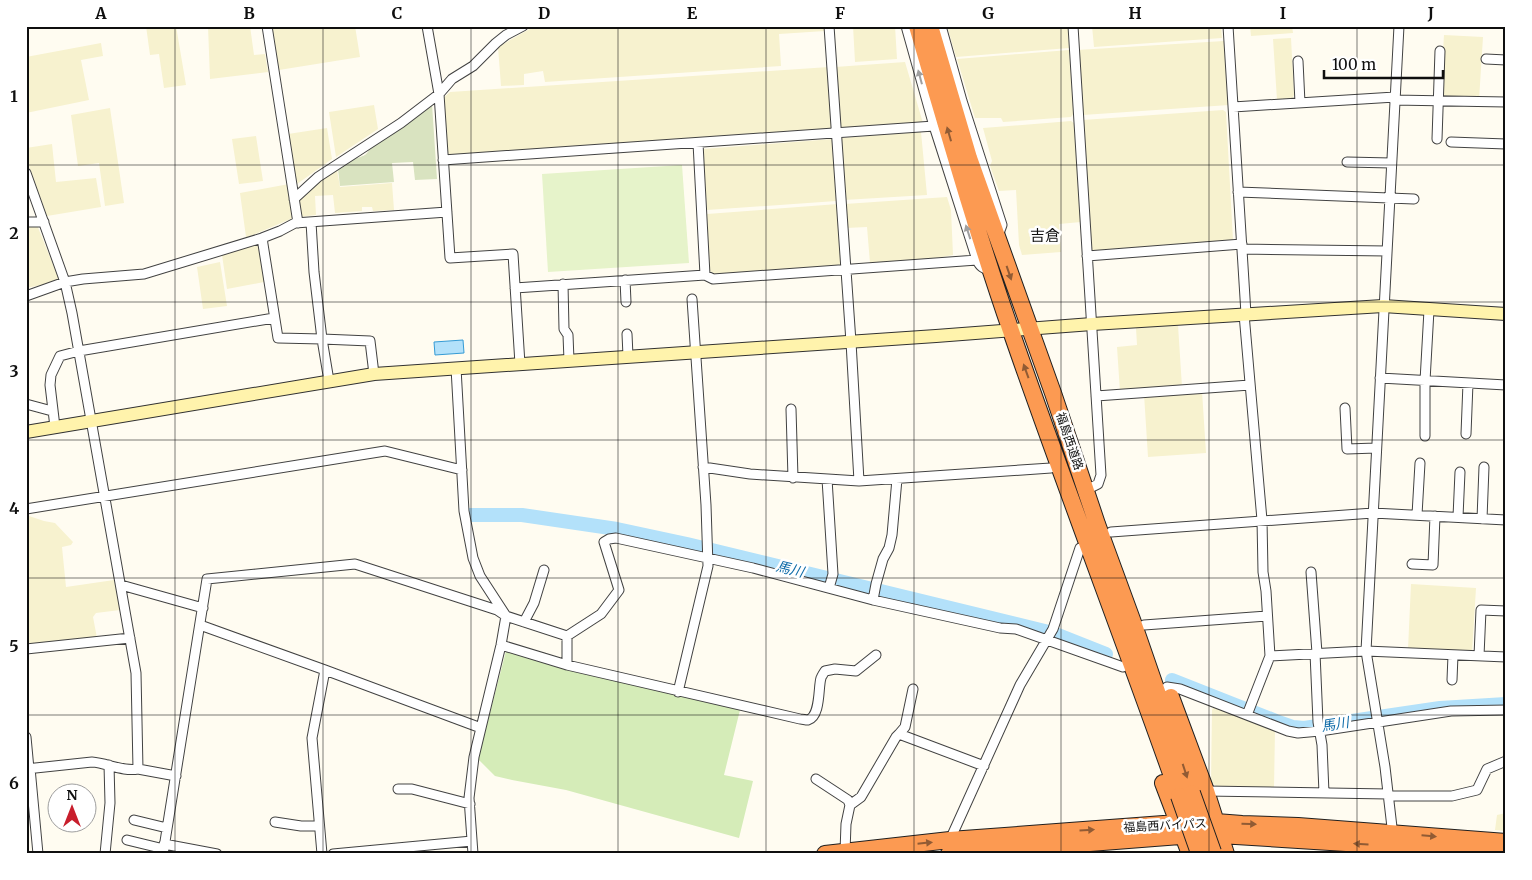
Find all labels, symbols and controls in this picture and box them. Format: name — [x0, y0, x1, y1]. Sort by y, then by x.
text: A — [94, 3, 107, 23]
text: B — [243, 3, 255, 23]
text: C — [392, 3, 402, 23]
text: D — [538, 3, 550, 23]
text: E — [687, 3, 698, 23]
text: F — [835, 3, 845, 23]
text: G — [982, 3, 994, 23]
text: H — [1128, 3, 1142, 23]
text: I — [1280, 3, 1286, 23]
text: J — [1427, 3, 1434, 23]
scale bar — [1324, 48, 1443, 80]
text: 100 m — [1332, 55, 1376, 74]
one-way arrow — [916, 70, 924, 85]
text: 1 — [10, 86, 18, 106]
one-way arrow — [945, 126, 953, 141]
text: 2 — [9, 223, 19, 243]
one-way arrow — [963, 225, 971, 240]
district label: 吉倉 — [1030, 226, 1060, 245]
one-way arrow — [1006, 265, 1014, 280]
text: 3 — [9, 361, 19, 381]
one-way arrow — [1022, 363, 1030, 378]
street label: 福島西道路 — [1053, 410, 1087, 472]
text: 4 — [9, 498, 19, 518]
water label: 馬川 — [774, 557, 808, 582]
text: 5 — [9, 636, 19, 656]
water label: 馬川 — [1320, 713, 1352, 735]
one-way arrow — [1182, 763, 1189, 778]
text: 6 — [9, 773, 19, 793]
north arrow — [48, 782, 98, 832]
text: N — [66, 786, 78, 804]
street label: 福島西バイパス — [1123, 815, 1207, 835]
one-way arrow — [1242, 821, 1258, 829]
one-way arrow — [1080, 825, 1096, 833]
one-way arrow — [1421, 832, 1437, 840]
one-way arrow — [918, 839, 934, 847]
one-way arrow — [1353, 839, 1369, 847]

